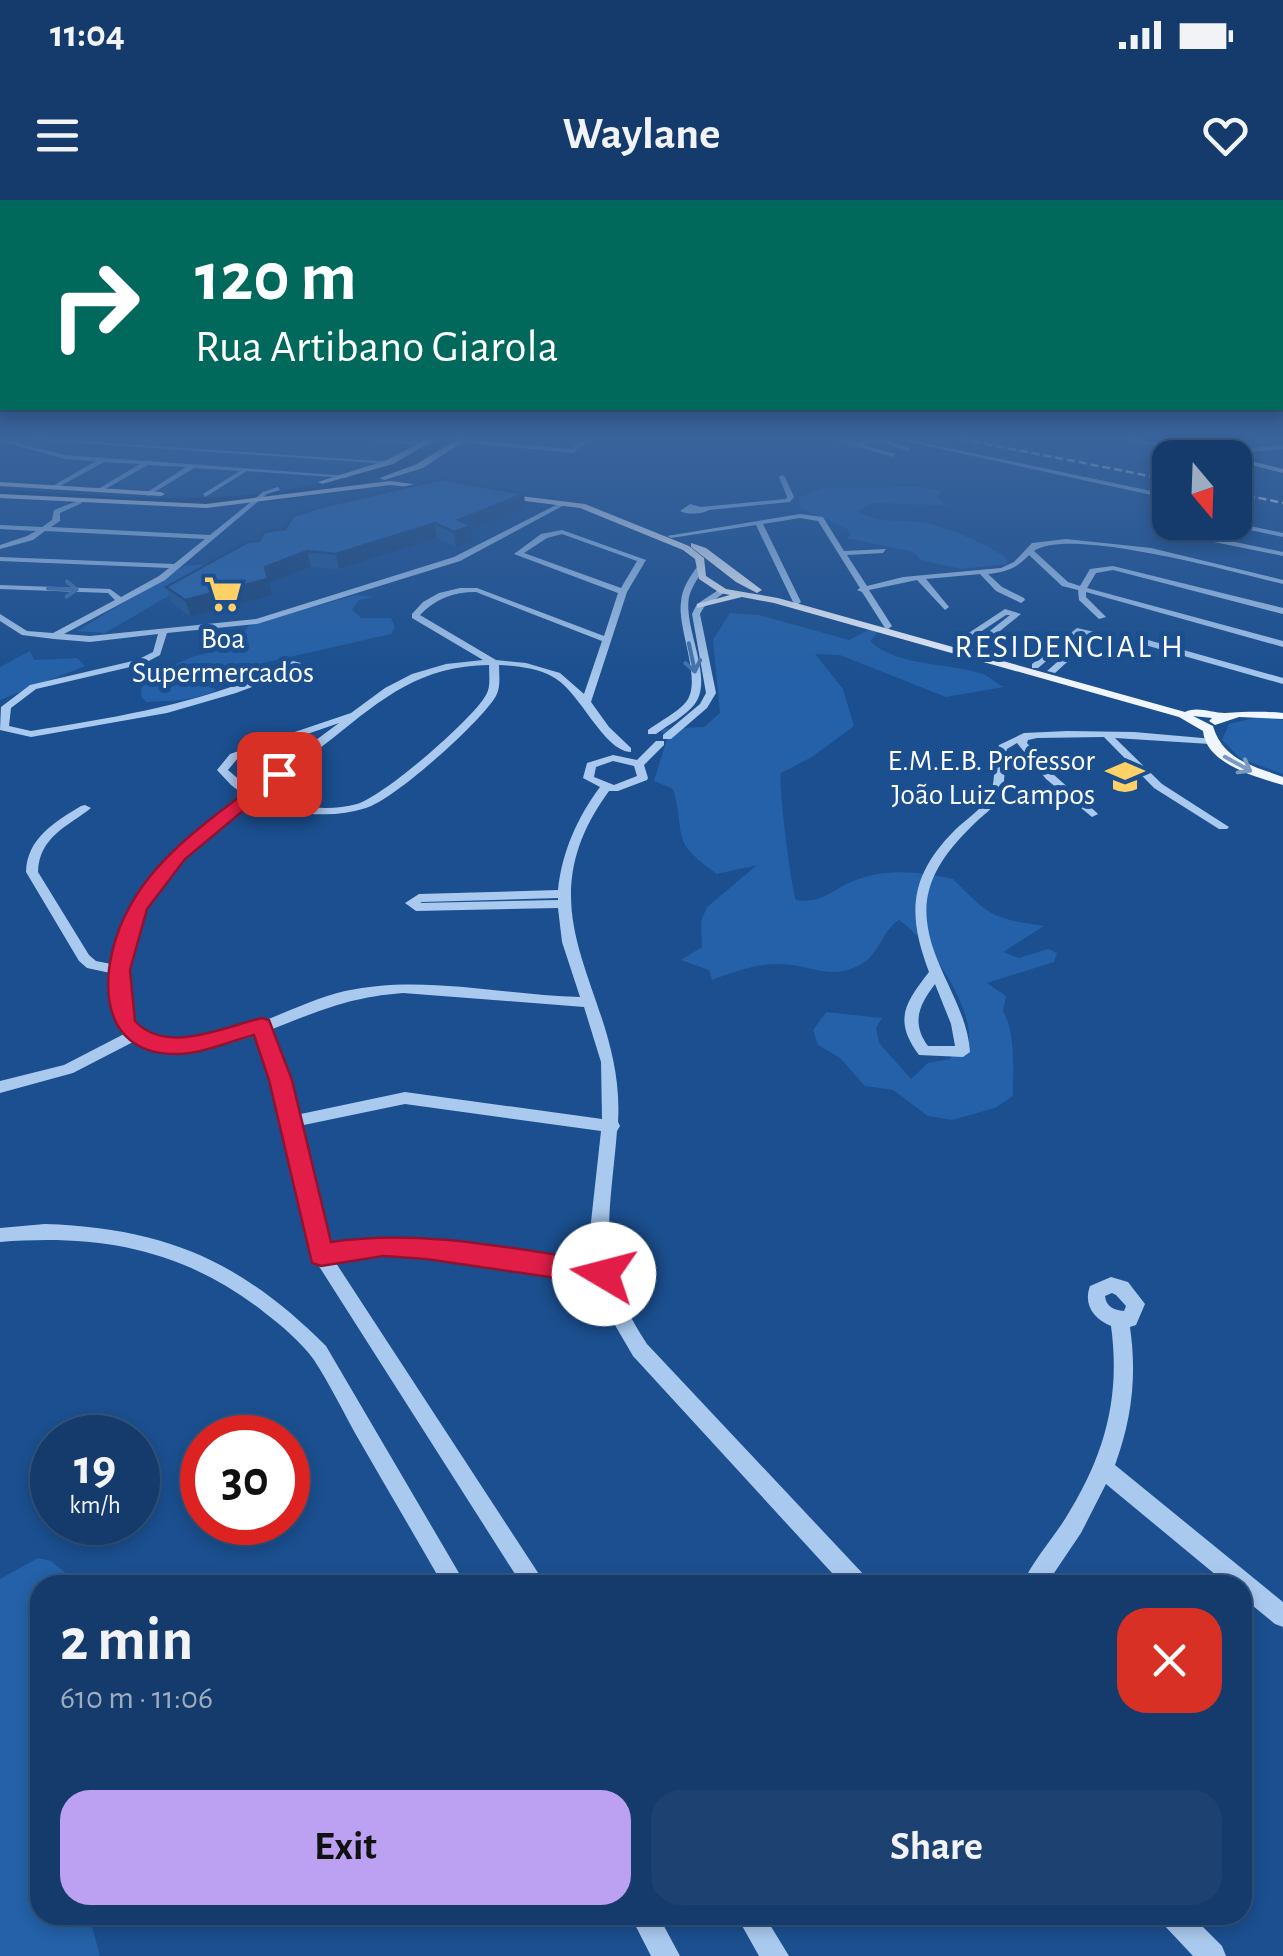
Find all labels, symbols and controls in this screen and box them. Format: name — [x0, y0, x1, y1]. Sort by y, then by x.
text: 11:04 — [50, 16, 125, 54]
icon: menu — [30, 108, 85, 163]
icon: heart — [1198, 108, 1253, 163]
text: Waylane — [563, 112, 720, 157]
icon: right — [30, 240, 160, 370]
text: 120 m — [195, 243, 357, 313]
text: Rua Artibano Giarola — [195, 325, 559, 370]
north arrow — [1152, 440, 1252, 540]
map controls — [1152, 440, 1252, 540]
supermarket icon: Boa Supermercados — [202, 573, 244, 615]
one-way arrow — [47, 580, 79, 599]
place label: Boa Supermercados — [132, 624, 314, 688]
district label: RESIDENCIAL H — [955, 631, 1185, 663]
one-way arrow — [684, 641, 703, 673]
pin — [237, 732, 322, 817]
place label: E.M.E.B. Professor João Luiz Campos — [887, 746, 1095, 810]
icon: arrive — [252, 747, 307, 802]
one-way arrow — [1223, 754, 1252, 774]
school or university icon: E.M.E.B. Professor João Luiz Campos — [1104, 756, 1146, 798]
position arrow — [552, 1222, 656, 1326]
speed limit sign: 30 — [180, 1415, 310, 1545]
text: 19 — [74, 1443, 116, 1493]
text: km/h — [69, 1493, 121, 1518]
button: close — [1117, 1608, 1222, 1713]
text: 2 min — [60, 1611, 193, 1671]
text: 610 m · 11:06 — [60, 1682, 213, 1714]
button: Exit — [60, 1790, 631, 1905]
button: Share — [651, 1790, 1222, 1905]

